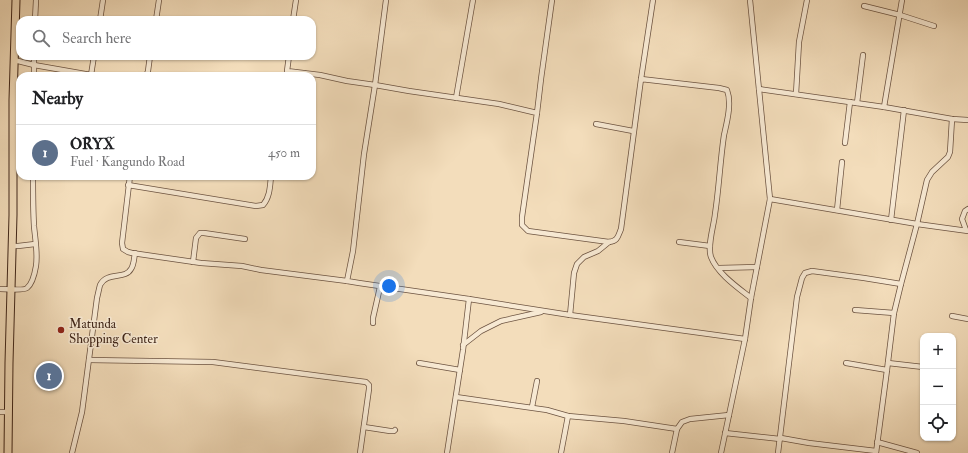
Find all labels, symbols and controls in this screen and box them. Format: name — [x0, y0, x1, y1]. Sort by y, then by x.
search box — [16, 16, 316, 60]
icon: search — [30, 27, 52, 49]
text: Search here — [62, 29, 131, 48]
text: Nearby — [32, 88, 83, 109]
text: ORYX — [70, 135, 115, 154]
text: 1 — [43, 145, 47, 161]
text: 450 m — [268, 145, 300, 161]
text: Fuel · Kangundo Road — [70, 154, 185, 170]
your location — [379, 276, 399, 296]
place label: Matunda Shopping Center — [69, 316, 158, 348]
marker: Matunda Shopping Center — [56, 325, 66, 335]
map controls — [920, 333, 956, 441]
button: + — [920, 333, 956, 369]
pin: 1 — [36, 361, 62, 391]
button: − — [920, 369, 956, 405]
button: locate — [920, 405, 956, 441]

